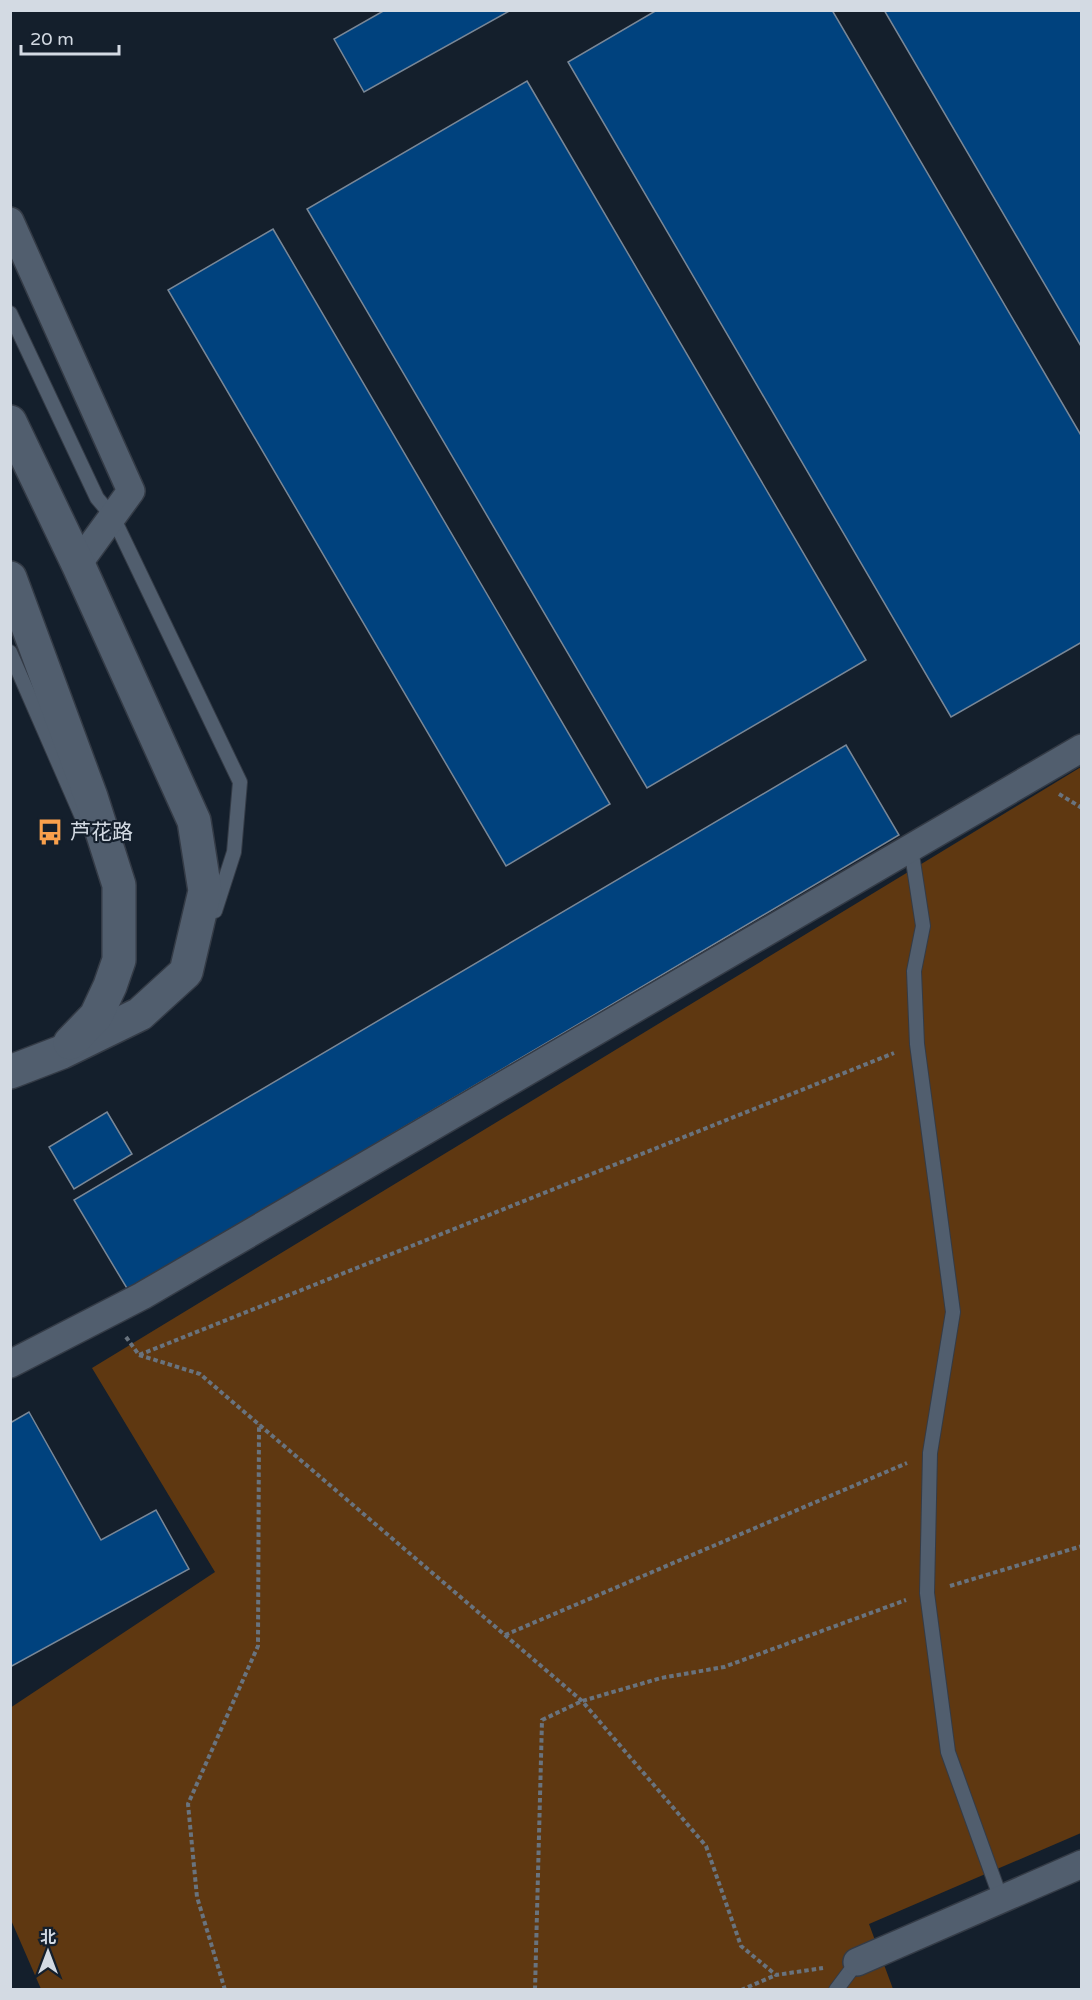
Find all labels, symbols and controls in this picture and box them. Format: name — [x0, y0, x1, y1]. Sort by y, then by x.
scale bar — [21, 18, 118, 56]
text: 20 m — [30, 28, 74, 50]
bus stop icon: 芦花路 — [35, 817, 65, 847]
place label: 芦花路 — [70, 820, 133, 845]
north arrow — [18, 1922, 78, 1982]
text: 北 — [40, 1928, 56, 1948]

